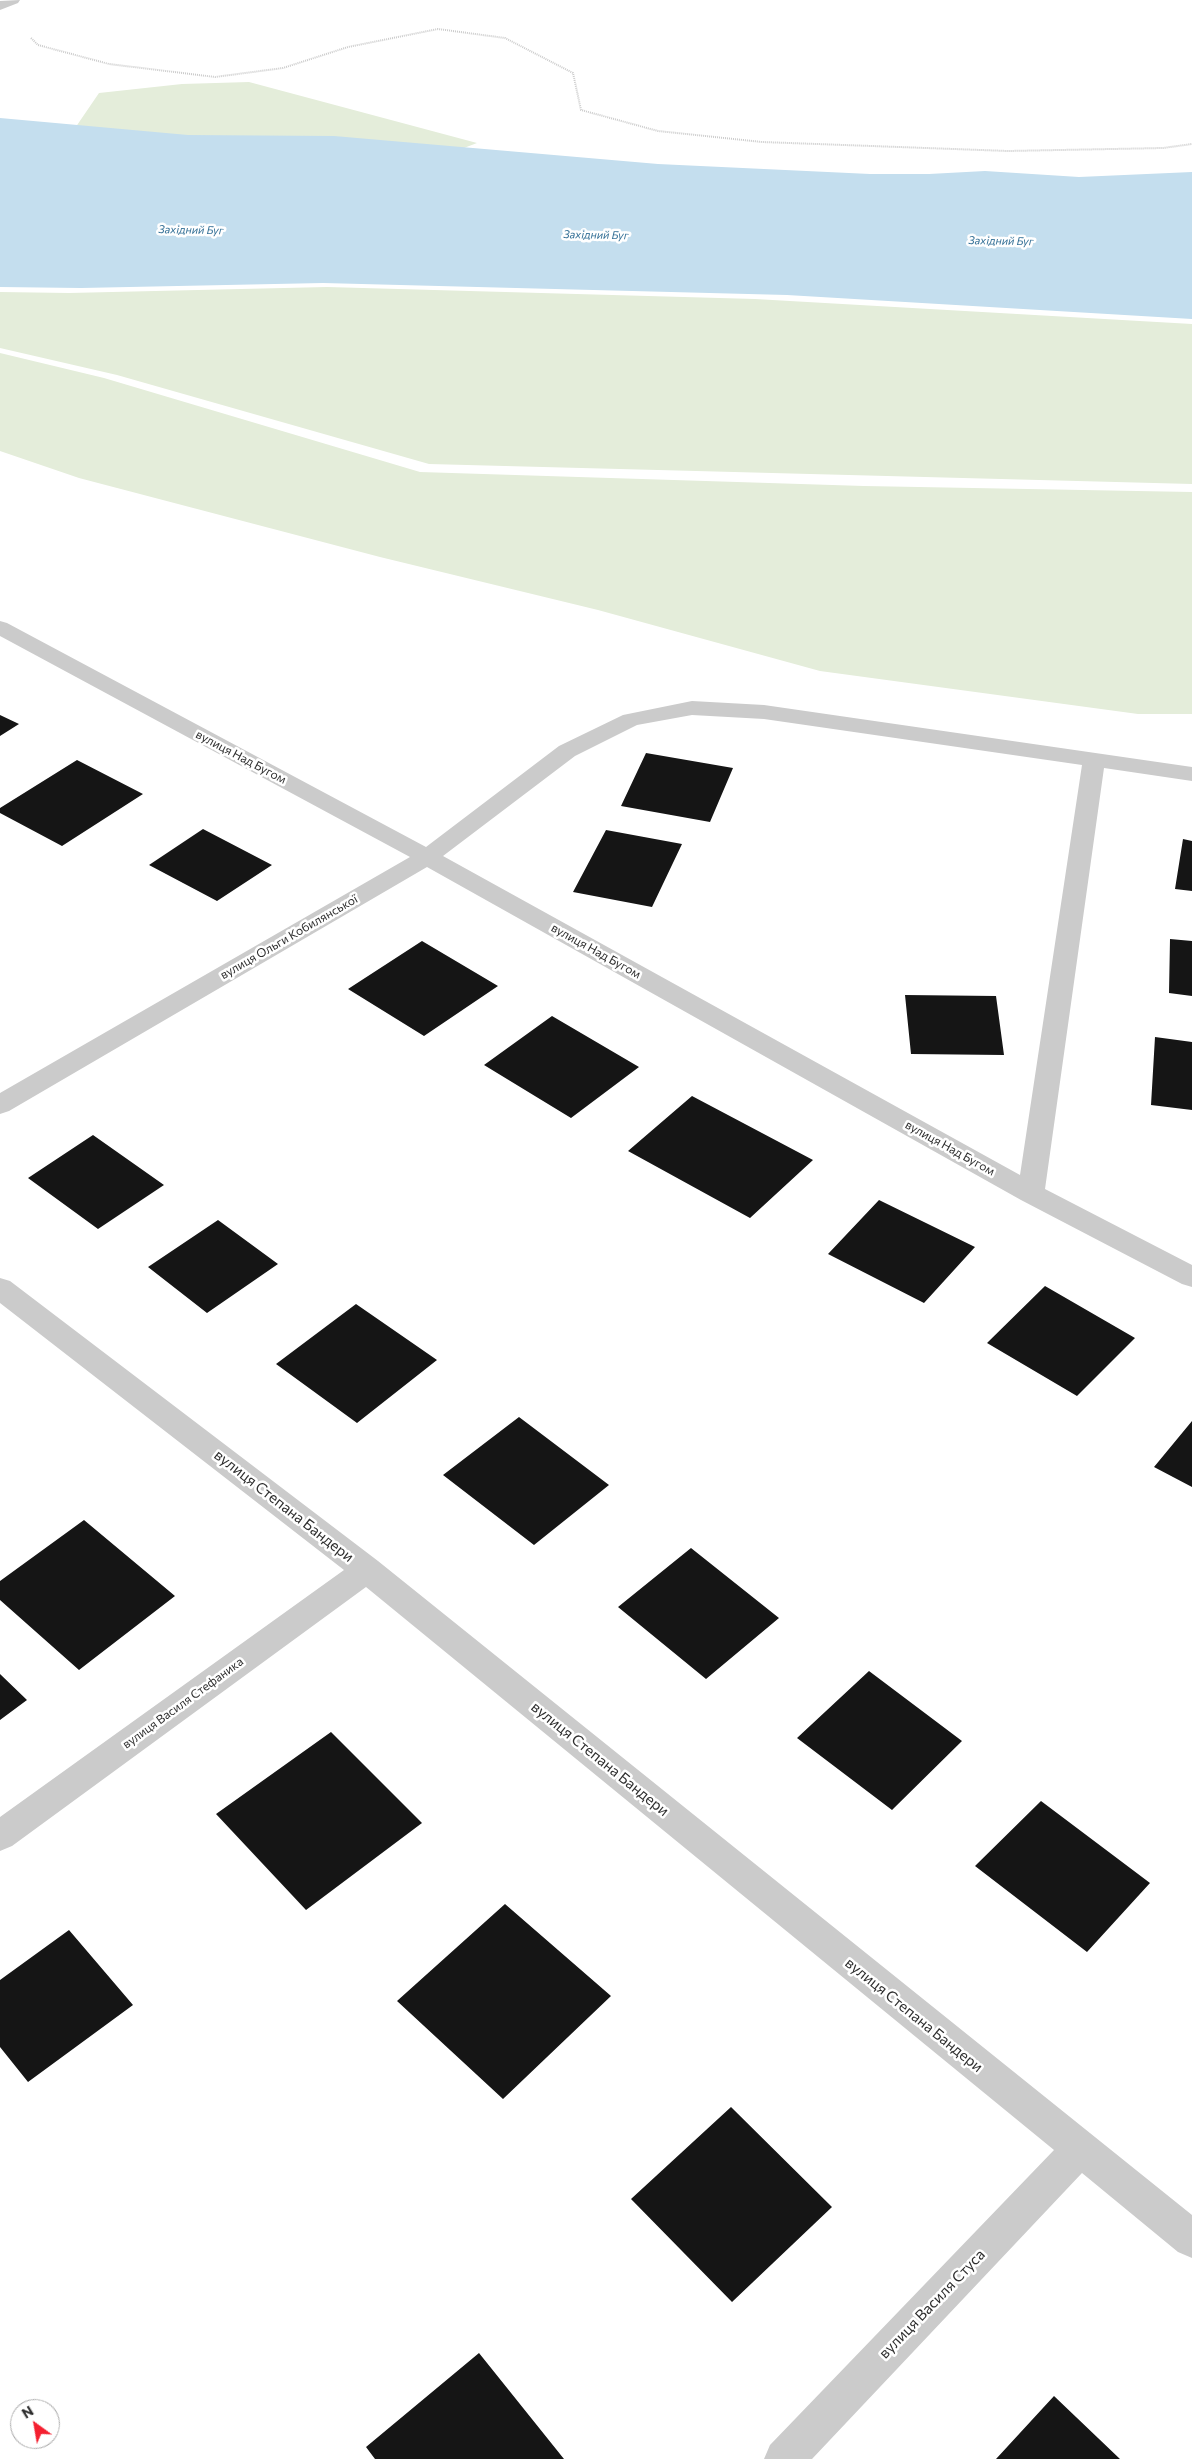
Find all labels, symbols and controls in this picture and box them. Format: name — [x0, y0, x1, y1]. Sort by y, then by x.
water label: Західний Буг — [158, 223, 224, 237]
water label: Західний Буг — [563, 228, 629, 242]
water label: Західний Буг — [968, 234, 1034, 248]
street label: вулиця Над Бугом — [193, 727, 289, 787]
street label: вулиця Ольги Кобилянської — [218, 892, 360, 982]
street label: вулиця Над Бугом — [549, 920, 643, 982]
street label: вулиця Над Бугом — [903, 1117, 997, 1179]
street label: вулиця Степана Бандери — [211, 1446, 357, 1566]
street label: вулиця Василя Стефаника — [120, 1654, 246, 1752]
street label: вулиця Степана Бандери — [527, 1698, 673, 1820]
street label: вулиця Степана Бандери — [841, 1954, 987, 2076]
street label: вулиця Василя Стуса — [875, 2246, 989, 2362]
north arrow — [10, 2399, 60, 2449]
text: N — [18, 2402, 36, 2422]

